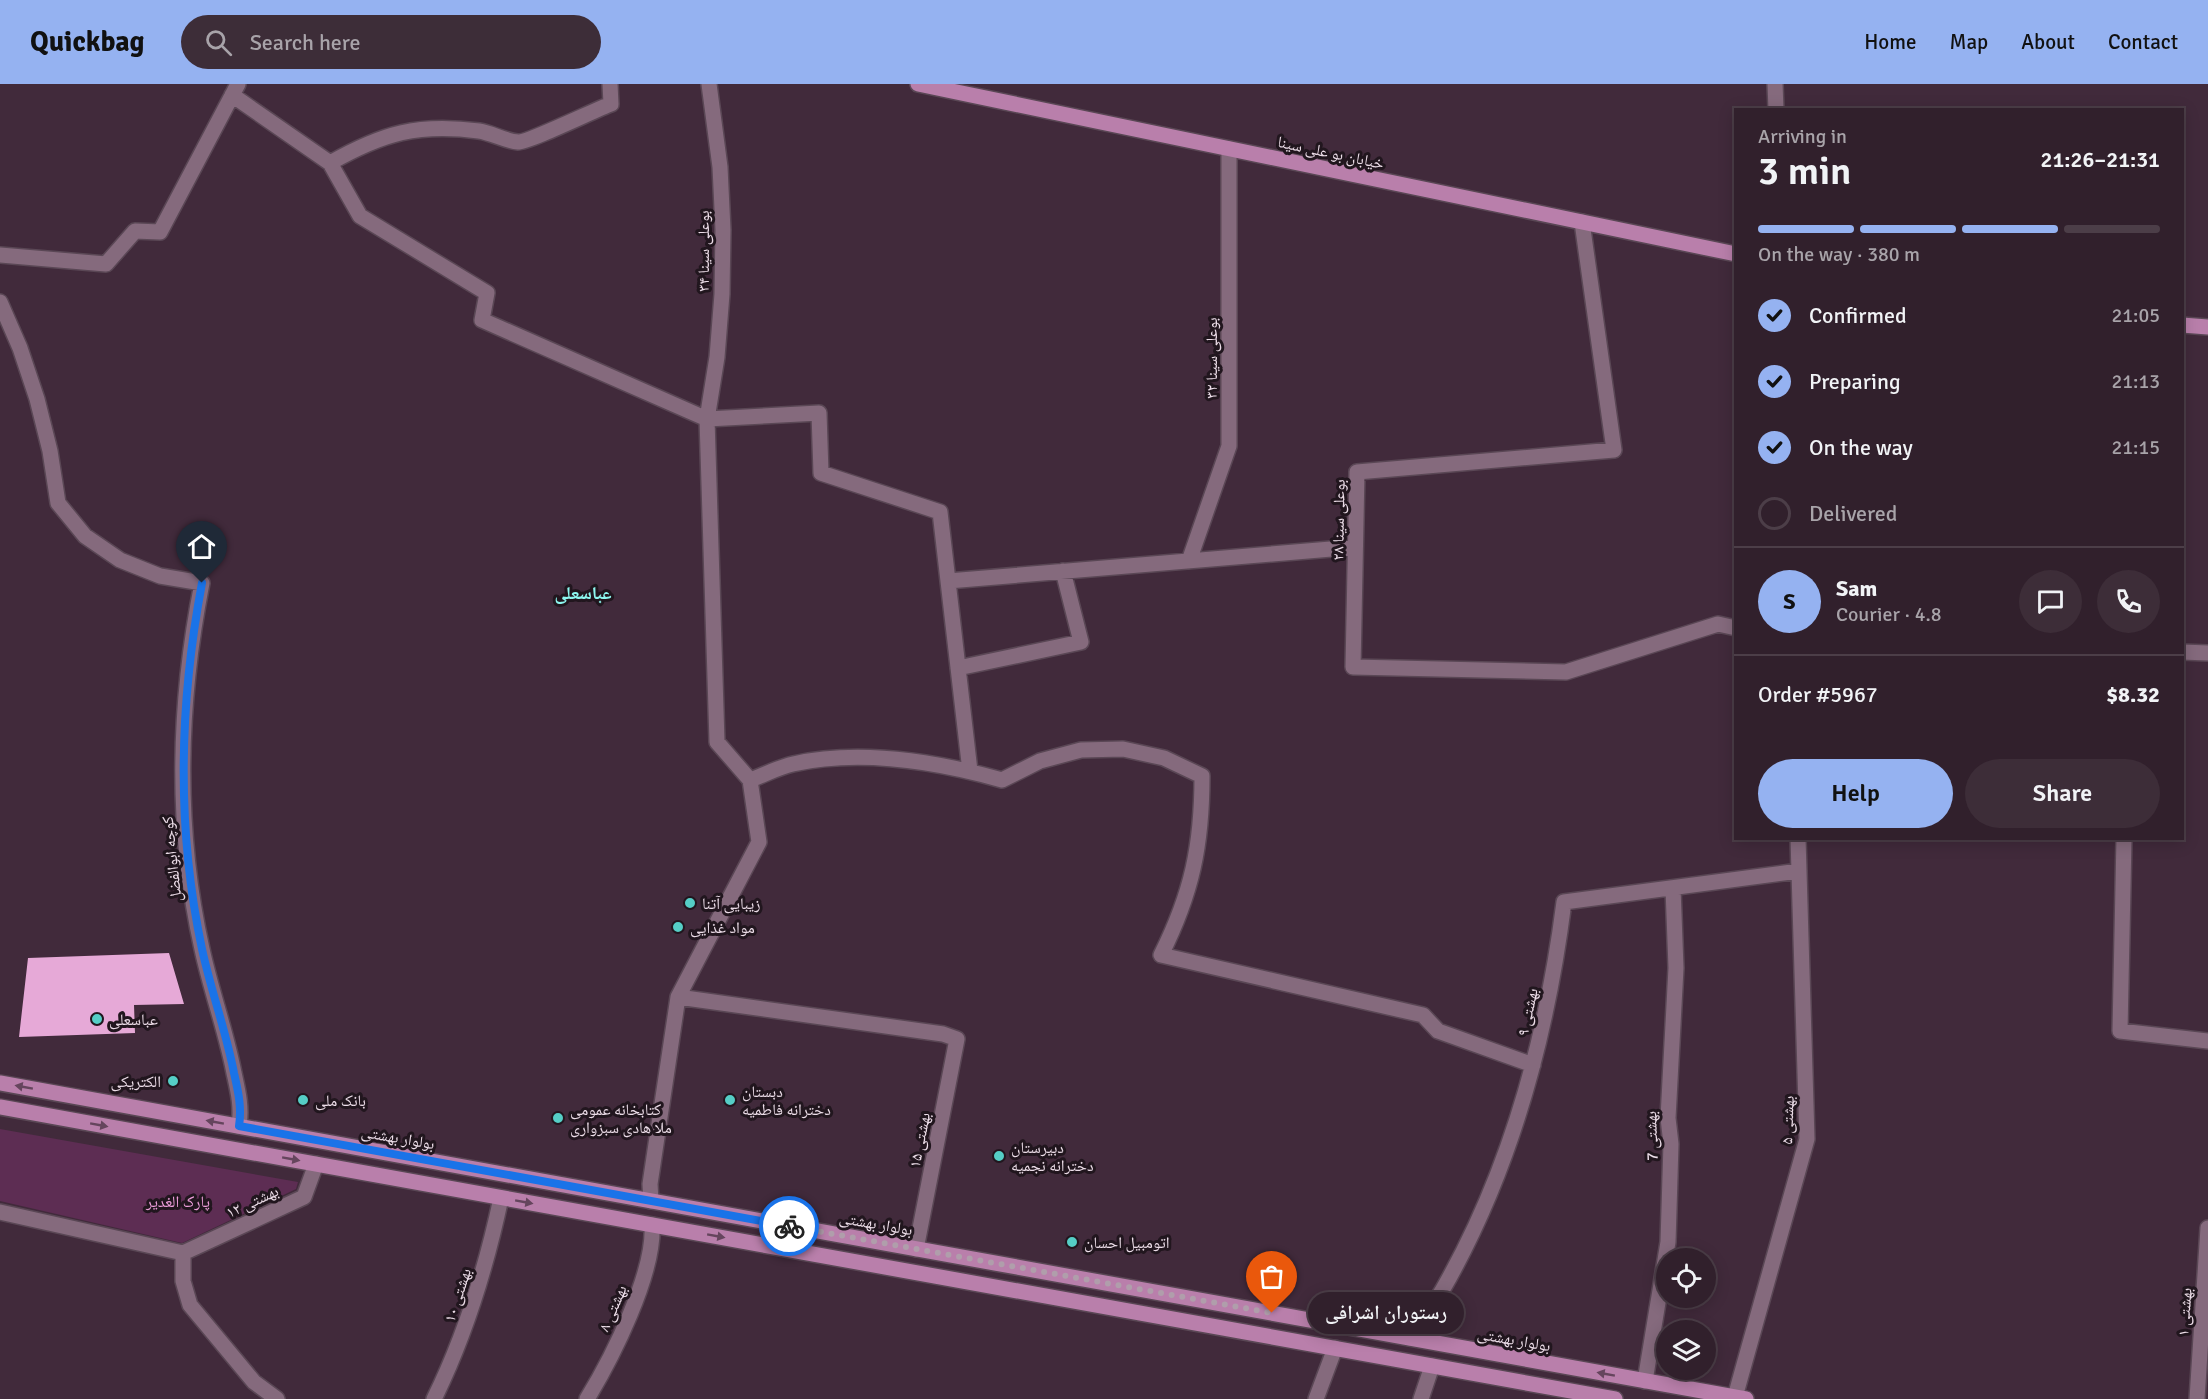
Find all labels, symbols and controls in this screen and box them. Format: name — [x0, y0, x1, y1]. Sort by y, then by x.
search box — [181, 15, 601, 69]
text: Quickbag — [30, 25, 145, 59]
icon: search — [202, 26, 235, 59]
text: Search here — [250, 29, 361, 56]
text: Home — [1864, 29, 1917, 55]
text: Map — [1950, 29, 1988, 55]
text: About — [2021, 29, 2075, 55]
text: Contact — [2108, 29, 2178, 55]
text: Arriving in — [1758, 124, 1847, 149]
street label: خیابان بو علی سینا — [1276, 132, 1386, 174]
text: 21:26–21:31 — [2041, 146, 2160, 173]
text: 3 min — [1758, 147, 1851, 195]
street label: بوعلی سینا ۳۴ — [694, 210, 714, 292]
text: On the way · 380 m — [1758, 242, 1920, 267]
icon: check — [1758, 299, 1791, 332]
text: Confirmed — [1809, 302, 1907, 329]
text: 21:05 — [2111, 303, 2160, 328]
street label: بوعلی سینا ۳۲ — [1202, 317, 1222, 399]
icon: check — [1758, 365, 1791, 398]
text: Preparing — [1809, 368, 1901, 395]
text: 21:13 — [2111, 369, 2160, 394]
icon: check — [1758, 431, 1791, 464]
text: On the way — [1809, 434, 1913, 461]
text: 21:15 — [2111, 435, 2160, 460]
street label: بوعلی سینا ۲۸ — [1328, 479, 1350, 561]
text: Delivered — [1809, 500, 1897, 527]
pin — [176, 521, 227, 583]
icon: home — [185, 530, 218, 563]
button: chat — [2019, 570, 2082, 633]
button: phone — [2097, 570, 2160, 633]
text: Sam — [1836, 575, 1877, 602]
district label: عباسعلی — [554, 582, 612, 604]
text: S — [1783, 588, 1796, 615]
text: Courier · 4.8 — [1836, 602, 1942, 627]
text: Order #5967 — [1758, 681, 1878, 708]
text: $8.32 — [2106, 681, 2160, 708]
button: Help — [1758, 759, 1953, 828]
button: Share — [1965, 759, 2160, 828]
street label: کوچه ابوالفضل — [158, 815, 186, 903]
place label: زیبایی آتنا — [702, 894, 760, 914]
marker: زیبایی آتنا — [683, 896, 697, 910]
place label: مواد غذایی — [690, 918, 755, 938]
marker: مواد غذایی — [671, 920, 685, 934]
street label: بهشتی ۹ — [1513, 986, 1543, 1038]
place label: عباسعلی — [109, 1010, 158, 1030]
marker: عباسعلی — [90, 1012, 104, 1026]
place label: الکتریکی — [110, 1072, 161, 1092]
marker: الکتریکی — [166, 1074, 180, 1088]
one-way arrow — [14, 1082, 33, 1091]
place label: دبستان دخترانه فاطمیه — [742, 1082, 831, 1120]
place label: بانک ملی — [315, 1091, 366, 1111]
marker: بانک ملی — [296, 1093, 310, 1107]
marker: دبستان دخترانه فاطمیه — [723, 1093, 737, 1107]
street label: بهشتی ۵ — [1777, 1095, 1799, 1145]
place label: کتابخانه عمومی ملا هادی سبزواری — [570, 1100, 672, 1138]
marker: کتابخانه عمومی ملا هادی سبزواری — [551, 1111, 565, 1125]
street label: بهشتی ۱۵ — [905, 1111, 935, 1169]
street label: بهشتی 7 — [1641, 1111, 1663, 1161]
one-way arrow — [206, 1117, 225, 1126]
one-way arrow — [90, 1121, 109, 1130]
street label: بولوار بهشتی — [360, 1122, 436, 1154]
place label: دبیرستان دخترانه نجمیه — [1011, 1138, 1094, 1176]
marker: دبیرستان دخترانه نجمیه — [992, 1149, 1006, 1163]
one-way arrow — [281, 1155, 300, 1164]
street label: بهشتی ۱۲ — [223, 1181, 282, 1223]
park label: پارک الغدیر — [145, 1192, 210, 1212]
courier — [759, 1196, 819, 1256]
one-way arrow — [515, 1198, 534, 1207]
street label: بولوار بهشتی — [838, 1208, 914, 1240]
icon: bike — [773, 1210, 806, 1243]
one-way arrow — [707, 1232, 726, 1241]
place label: اتومبیل احسان — [1084, 1233, 1170, 1253]
marker: اتومبیل احسان — [1065, 1235, 1079, 1249]
map controls — [1656, 1248, 1716, 1380]
button: locate — [1656, 1248, 1716, 1308]
pin — [1246, 1251, 1297, 1313]
icon: bag — [1255, 1260, 1288, 1293]
street label: بهشتی ۱۰ — [440, 1266, 476, 1325]
street label: بهشتی ۸ — [594, 1282, 632, 1335]
street label: بهشتی ۱ — [2173, 1287, 2197, 1337]
callout: رستوران اشرافی — [1308, 1292, 1464, 1334]
text: رستوران اشرافی — [1325, 1300, 1447, 1325]
button: layers — [1656, 1320, 1716, 1380]
street label: بولوار بهشتی — [1476, 1324, 1552, 1356]
one-way arrow — [1596, 1369, 1615, 1378]

